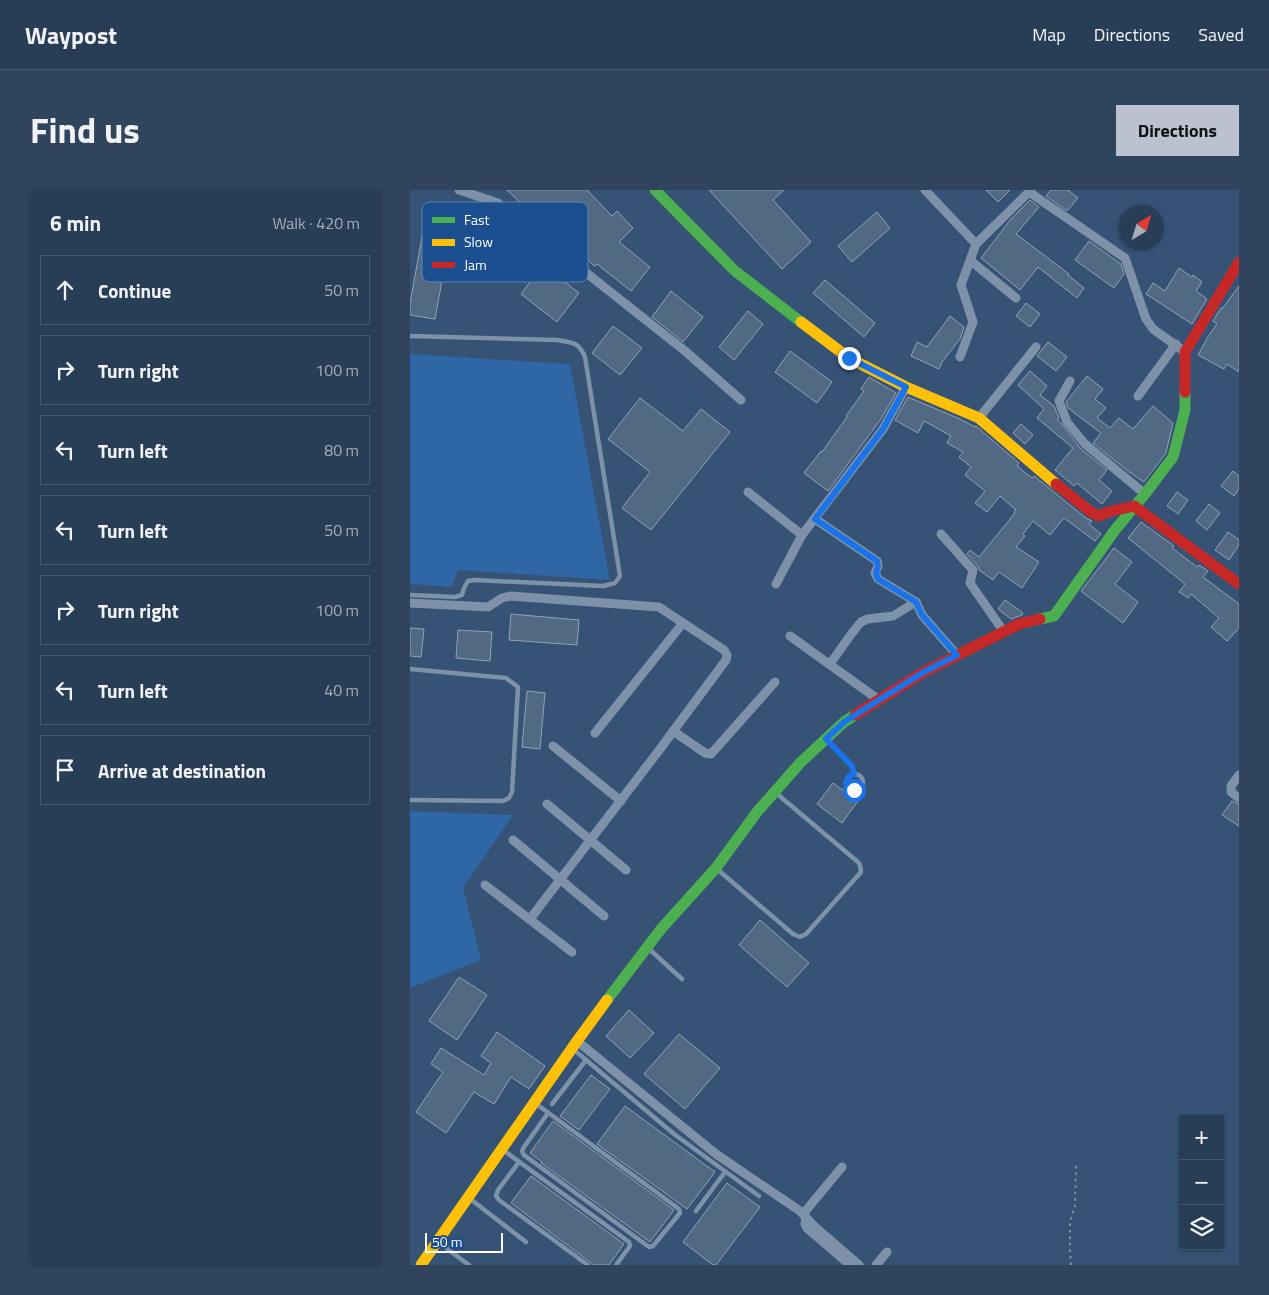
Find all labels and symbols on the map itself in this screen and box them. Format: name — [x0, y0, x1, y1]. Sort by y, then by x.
legend — [422, 202, 588, 282]
north arrow — [1119, 205, 1164, 250]
text: Fast — [464, 209, 489, 230]
text: Slow — [464, 231, 493, 252]
text: Jam — [464, 254, 487, 275]
route end — [838, 347, 861, 370]
route start — [843, 779, 866, 802]
scale bar — [425, 1230, 502, 1253]

